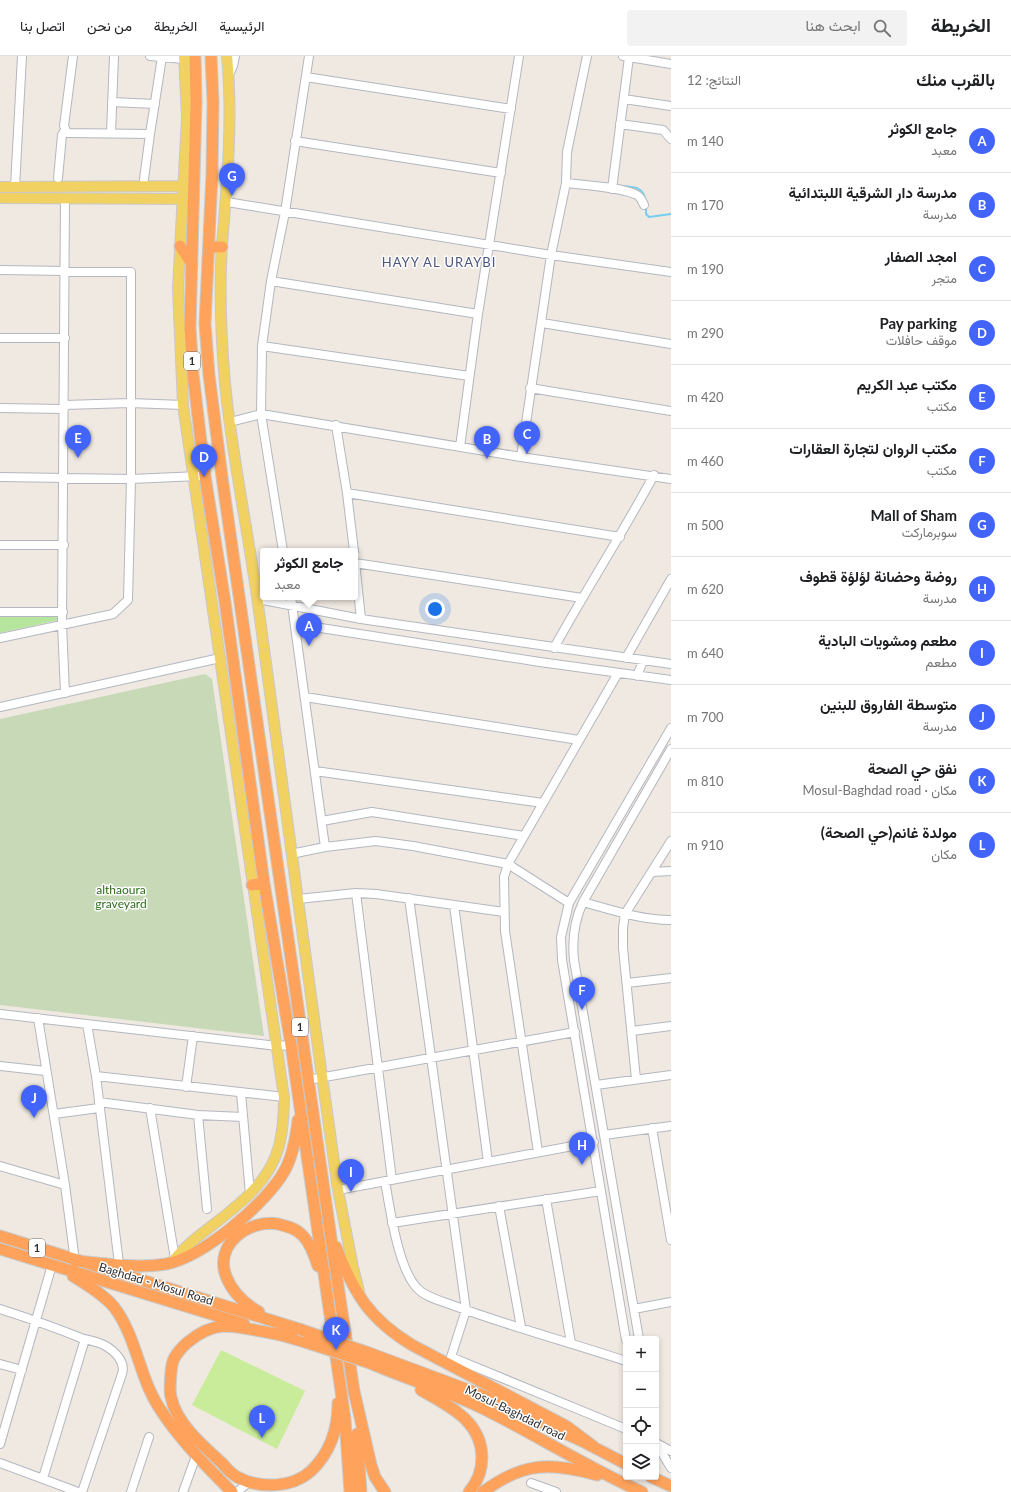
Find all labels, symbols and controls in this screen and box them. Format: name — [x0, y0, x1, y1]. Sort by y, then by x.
search box — [627, 10, 907, 46]
text: الخريطة — [931, 13, 991, 36]
text: ابحث هنا — [806, 16, 861, 34]
text: اتصل بنا — [20, 17, 65, 34]
text: من نحن — [87, 17, 132, 34]
text: الخريطة — [154, 17, 197, 34]
text: الرئيسية — [219, 17, 264, 34]
icon: search — [871, 17, 893, 39]
text: بالقرب منك — [916, 69, 995, 90]
text: النتائج: 12 — [687, 72, 741, 88]
text: جامع الكوثر — [888, 119, 957, 137]
text: 140 m — [687, 133, 724, 149]
text: A — [977, 133, 987, 149]
text: معبد — [931, 142, 957, 158]
pin: G — [219, 163, 245, 196]
text: مدرسة دار الشرقية اللبتدائية — [788, 183, 957, 201]
text: 170 m — [687, 197, 724, 213]
text: B — [978, 197, 986, 213]
text: مدرسة — [923, 206, 957, 222]
text: امجد الصفار — [885, 247, 957, 265]
district label: HAYY AL URAYBI — [382, 254, 496, 270]
text: 190 m — [687, 261, 724, 277]
text: C — [978, 261, 986, 277]
text: متجر — [932, 270, 957, 286]
text: Pay parking — [879, 314, 957, 332]
text: 290 m — [687, 325, 724, 341]
text: D — [977, 325, 987, 341]
text: موقف حافلات — [886, 332, 957, 348]
road number: 1 — [184, 352, 200, 370]
text: مكتب عبد الكريم — [857, 375, 957, 393]
text: 420 m — [687, 389, 724, 405]
text: E — [978, 389, 986, 405]
text: مكتب — [927, 398, 957, 414]
pin: C — [514, 421, 540, 454]
pin: E — [65, 425, 91, 458]
pin: B — [474, 426, 500, 459]
text: مكتب الروان لتجارة العقارات — [789, 439, 957, 457]
pin: D — [191, 444, 217, 477]
text: 460 m — [687, 453, 724, 469]
text: F — [978, 453, 986, 469]
text: مكتب — [927, 462, 957, 478]
text: Mall of Sham — [870, 506, 957, 524]
text: 500 m — [687, 517, 724, 533]
text: G — [977, 517, 987, 533]
text: سوبرماركت — [902, 524, 957, 540]
popup — [260, 548, 358, 600]
text: جامع الكوثر — [275, 553, 343, 571]
text: روضة وحضانة لؤلؤة قطوف — [800, 567, 957, 585]
text: معبد — [275, 576, 300, 592]
text: 620 m — [687, 581, 724, 597]
text: H — [977, 581, 987, 597]
text: مدرسة — [923, 590, 957, 606]
your location — [425, 599, 445, 619]
pin: A — [296, 613, 322, 646]
text: مطعم ومشويات البادية — [818, 631, 957, 649]
text: 640 m — [687, 645, 724, 661]
text: I — [980, 645, 984, 661]
text: مطعم — [926, 654, 957, 670]
text: متوسطة الفاروق للبنين — [820, 695, 957, 713]
text: 700 m — [687, 709, 724, 725]
text: J — [979, 709, 985, 725]
text: مدرسة — [923, 718, 957, 734]
text: نفق حي الصحة — [868, 759, 957, 777]
text: 810 m — [687, 773, 724, 789]
text: K — [978, 773, 986, 789]
text: مكان · Mosul-Baghdad road — [802, 782, 957, 798]
text: مولدة غانم(حي الصحة) — [821, 823, 957, 841]
text: 910 m — [687, 837, 724, 853]
text: L — [979, 837, 985, 853]
text: مكان — [931, 846, 957, 862]
park label: althaoura graveyard — [95, 882, 147, 911]
pin: F — [569, 977, 595, 1010]
road number: 1 — [292, 1018, 308, 1036]
pin: J — [21, 1085, 47, 1118]
pin: H — [569, 1132, 595, 1165]
pin: I — [338, 1159, 364, 1192]
road number: 1 — [29, 1239, 45, 1257]
street label: Baghdad - Mosul Road — [97, 1259, 215, 1308]
pin: K — [323, 1317, 349, 1350]
map controls — [623, 1336, 659, 1480]
button: + — [623, 1336, 659, 1372]
button: − — [623, 1372, 659, 1408]
street label: Mosul-Baghdad road — [463, 1382, 568, 1443]
pin: L — [249, 1405, 275, 1438]
button: locate — [623, 1408, 659, 1444]
button: layers — [623, 1444, 659, 1480]

